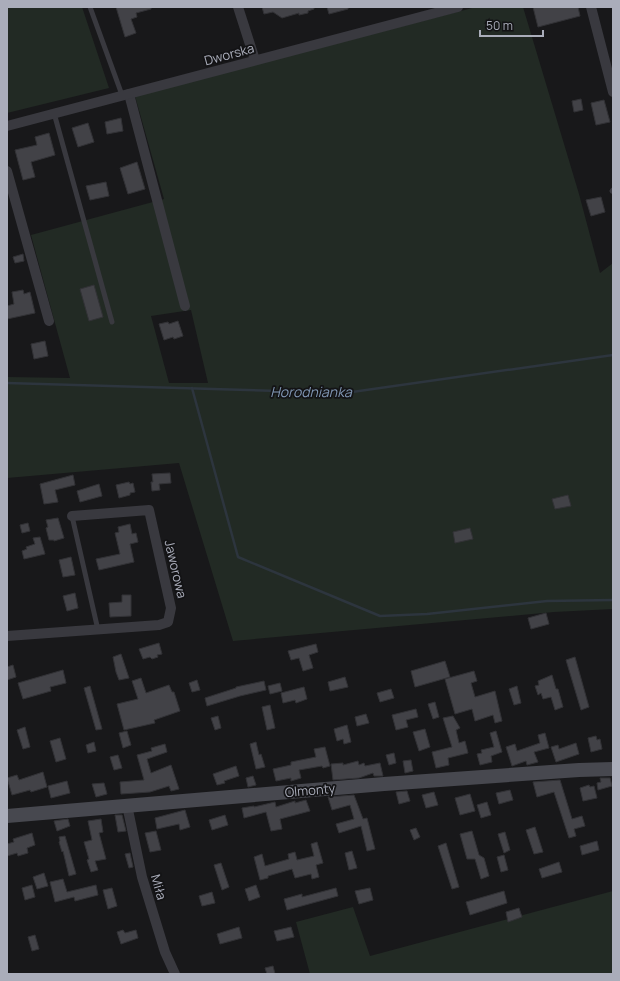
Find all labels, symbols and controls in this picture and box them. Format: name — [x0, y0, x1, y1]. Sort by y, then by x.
scale bar — [480, 12, 543, 38]
text: 50 m — [486, 17, 513, 34]
street label: Dworska — [202, 39, 256, 69]
water label: Horodnianka — [270, 382, 353, 401]
street label: Jaworowa — [161, 538, 191, 600]
street label: Olmonty — [284, 779, 336, 801]
street label: Miła — [147, 872, 171, 902]

